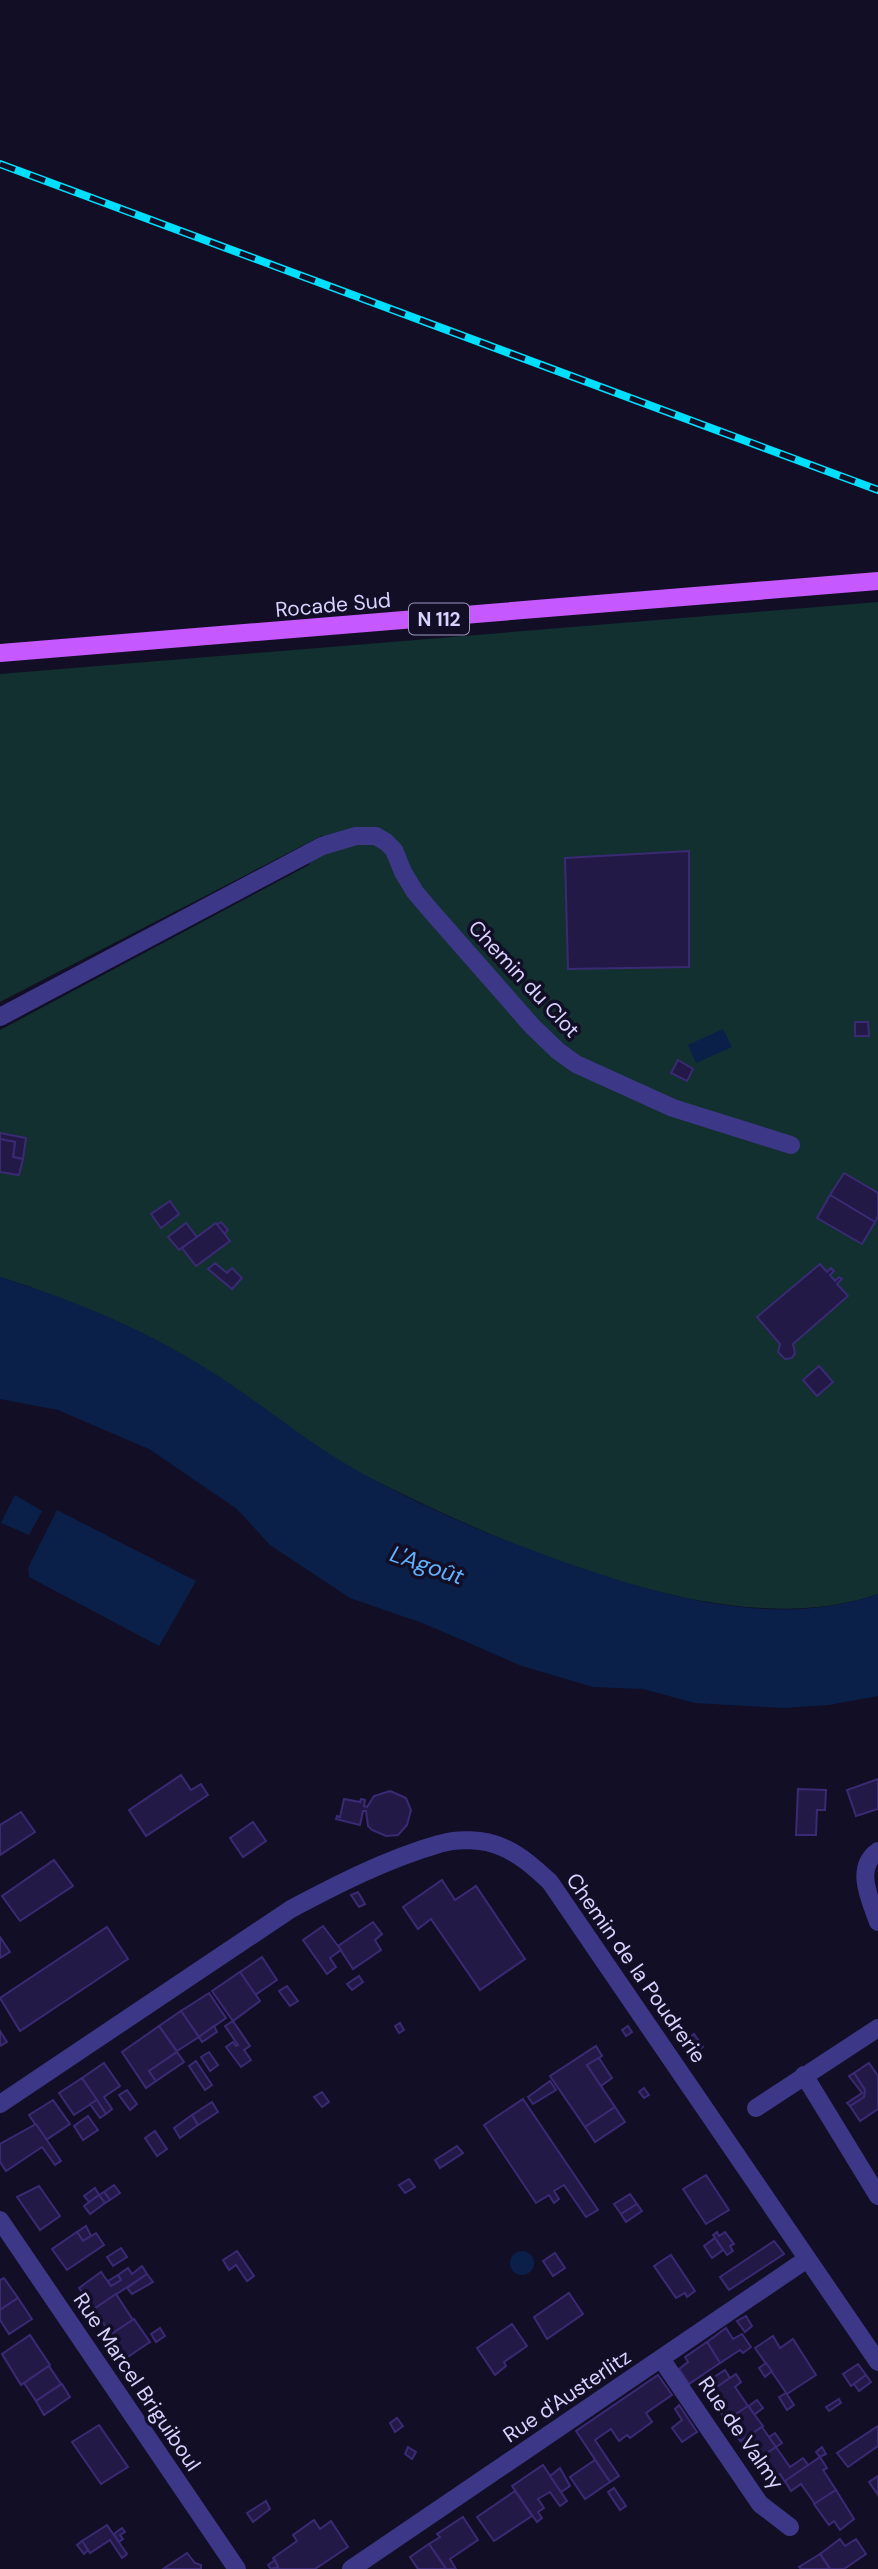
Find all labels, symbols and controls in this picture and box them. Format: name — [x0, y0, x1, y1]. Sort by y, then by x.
street label: Rocade Sud — [274, 586, 392, 624]
road number: N 112 — [409, 604, 469, 634]
street label: Chemin du Clot — [462, 914, 586, 1044]
water label: L'Agoût — [386, 1538, 468, 1592]
street label: Chemin de la Poudrerie — [560, 1867, 712, 2069]
street label: Rue Marcel Briguiboul — [67, 2287, 207, 2477]
street label: Rue d'Austerlitz — [498, 2343, 636, 2449]
street label: Rue de Valmy — [692, 2371, 790, 2495]

